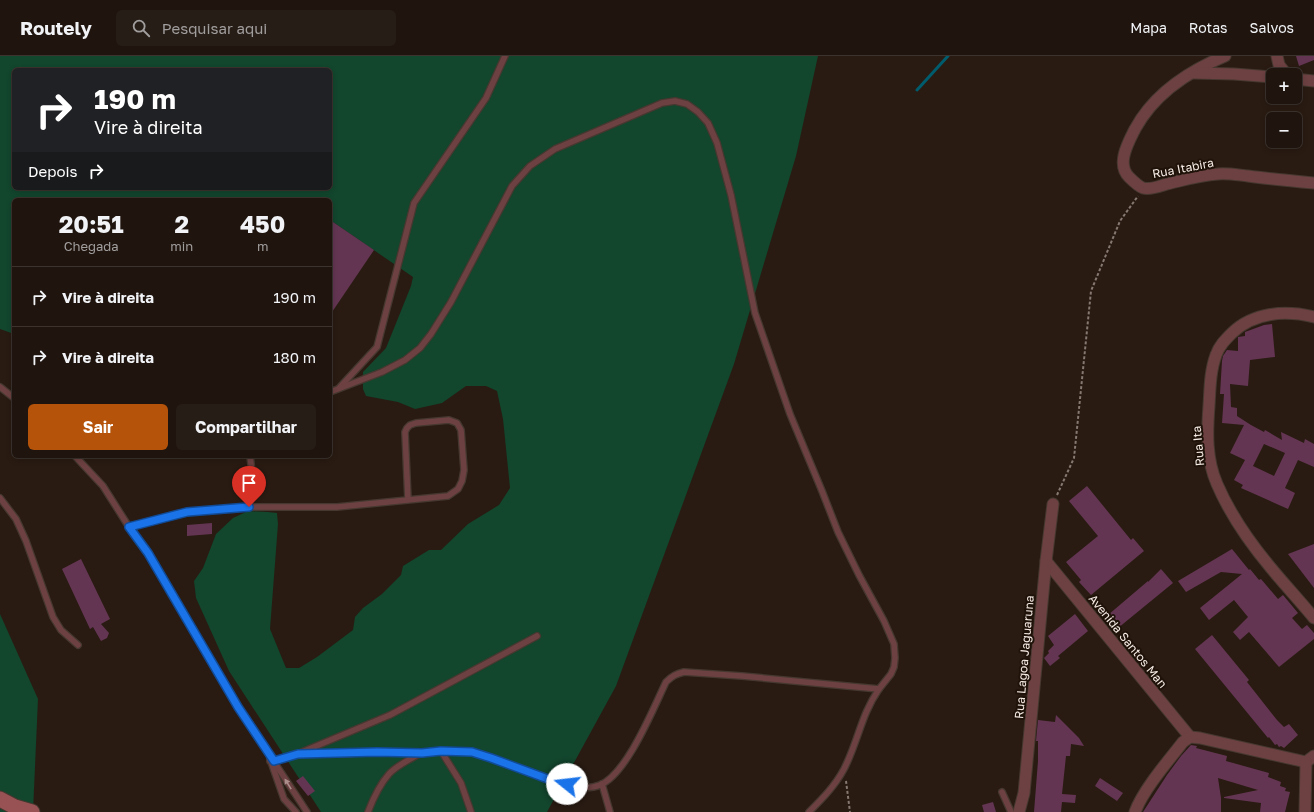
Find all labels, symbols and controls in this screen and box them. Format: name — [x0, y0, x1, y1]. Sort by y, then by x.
search box — [116, 10, 396, 46]
text: Routely — [20, 16, 92, 39]
icon: search — [130, 17, 152, 39]
text: Pesquisar aqui — [162, 19, 267, 37]
text: Mapa — [1130, 19, 1167, 36]
text: Rotas — [1189, 19, 1228, 36]
text: Salvos — [1250, 19, 1294, 36]
map controls — [1266, 68, 1302, 148]
button: + — [1266, 68, 1302, 104]
text: 190 m — [94, 82, 176, 115]
icon: right — [28, 84, 80, 136]
button: − — [1266, 112, 1302, 148]
text: Vire à direita — [94, 116, 203, 138]
street label: Rua Itabira — [1151, 155, 1215, 181]
icon: right — [85, 160, 107, 182]
text: Depois — [28, 162, 77, 180]
text: 20:51 — [59, 209, 124, 238]
text: 2 — [175, 209, 189, 238]
text: 450 — [240, 209, 285, 238]
text: Chegada — [64, 238, 119, 254]
text: min — [170, 238, 193, 254]
text: m — [257, 238, 268, 254]
icon: right — [28, 286, 50, 308]
text: Vire à direita — [62, 288, 154, 306]
text: 190 m — [273, 288, 316, 306]
icon: right — [28, 346, 50, 368]
text: Vire à direita — [62, 348, 154, 366]
text: 180 m — [273, 348, 316, 366]
button: Sair — [28, 404, 168, 450]
button: Compartilhar — [176, 404, 316, 450]
street label: Rua Ita — [1189, 425, 1207, 467]
pin — [232, 466, 266, 507]
icon: arrive — [238, 472, 260, 494]
street label: Avenida Santos Man — [1086, 591, 1170, 691]
street label: Rua Lagoa Jaguaruna — [1011, 595, 1037, 719]
position arrow — [546, 763, 588, 805]
one-way arrow — [285, 778, 292, 790]

